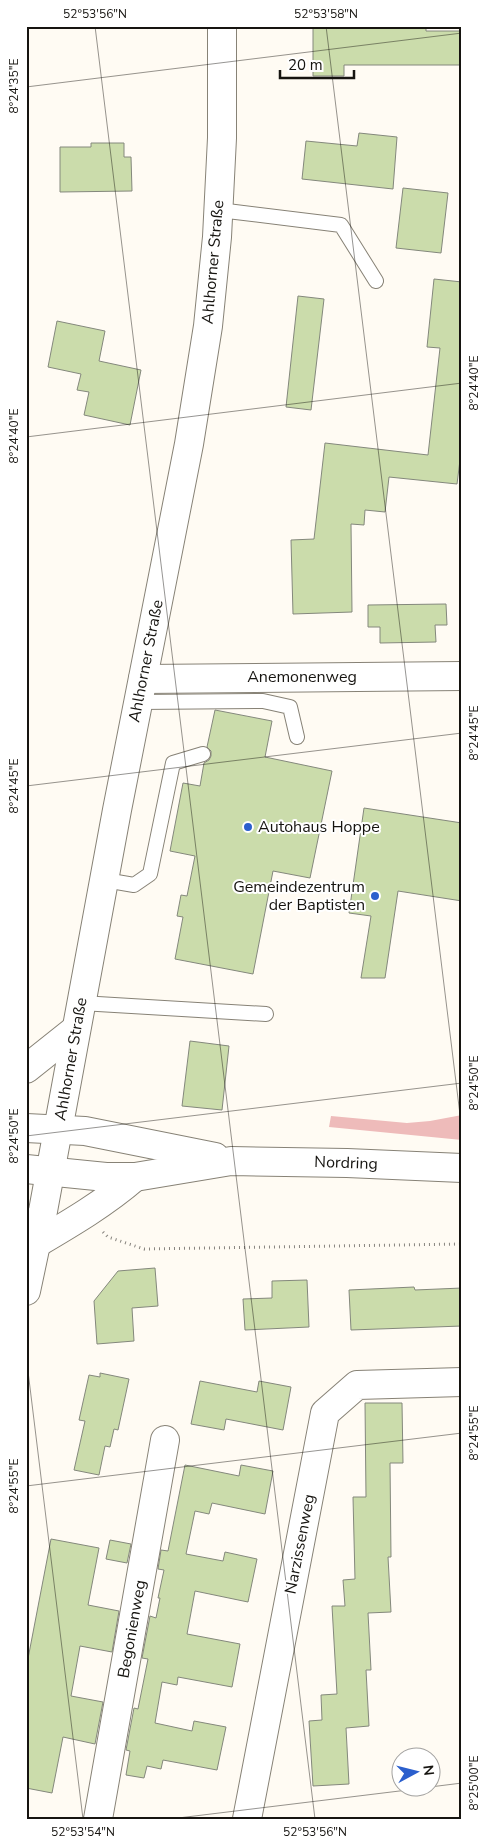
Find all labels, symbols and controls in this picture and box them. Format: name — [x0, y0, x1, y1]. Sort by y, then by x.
text: 52°53'56"N — [63, 6, 127, 22]
text: 52°53'58"N — [294, 6, 358, 22]
scale bar — [280, 48, 354, 80]
text: 20 m — [288, 55, 323, 75]
text: 8°24'35"E — [6, 59, 22, 113]
street label: Ahlhorner Straße — [197, 199, 229, 325]
text: 8°24'40"E — [466, 356, 482, 410]
text: 8°24'40"E — [6, 409, 22, 463]
street label: Ahlhorner Straße — [123, 598, 169, 724]
street label: Anemonenweg — [247, 666, 357, 688]
text: 8°24'45"E — [466, 706, 482, 760]
text: 8°24'45"E — [6, 759, 22, 813]
place label: Autohaus Hoppe — [258, 816, 380, 838]
marker: Autohaus Hoppe — [242, 821, 254, 833]
place label: Gemeindezentrum der Baptisten — [233, 876, 365, 916]
marker: Gemeindezentrum der Baptisten — [369, 890, 381, 902]
street label: Ahlhorner Straße — [49, 996, 93, 1122]
text: 8°24'50"E — [466, 1056, 482, 1110]
text: 8°24'50"E — [6, 1109, 22, 1163]
street label: Nordring — [314, 1151, 378, 1175]
text: 8°24'55"E — [466, 1406, 482, 1460]
text: 8°24'55"E — [6, 1459, 22, 1513]
street label: Narzissenweg — [280, 1492, 320, 1596]
street label: Begonienweg — [113, 1578, 151, 1680]
north arrow — [390, 1748, 440, 1798]
text: 8°25'00"E — [466, 1756, 482, 1810]
text: N — [418, 1764, 438, 1777]
text: 52°53'54"N — [51, 1824, 115, 1840]
text: 52°53'56"N — [283, 1824, 347, 1840]

